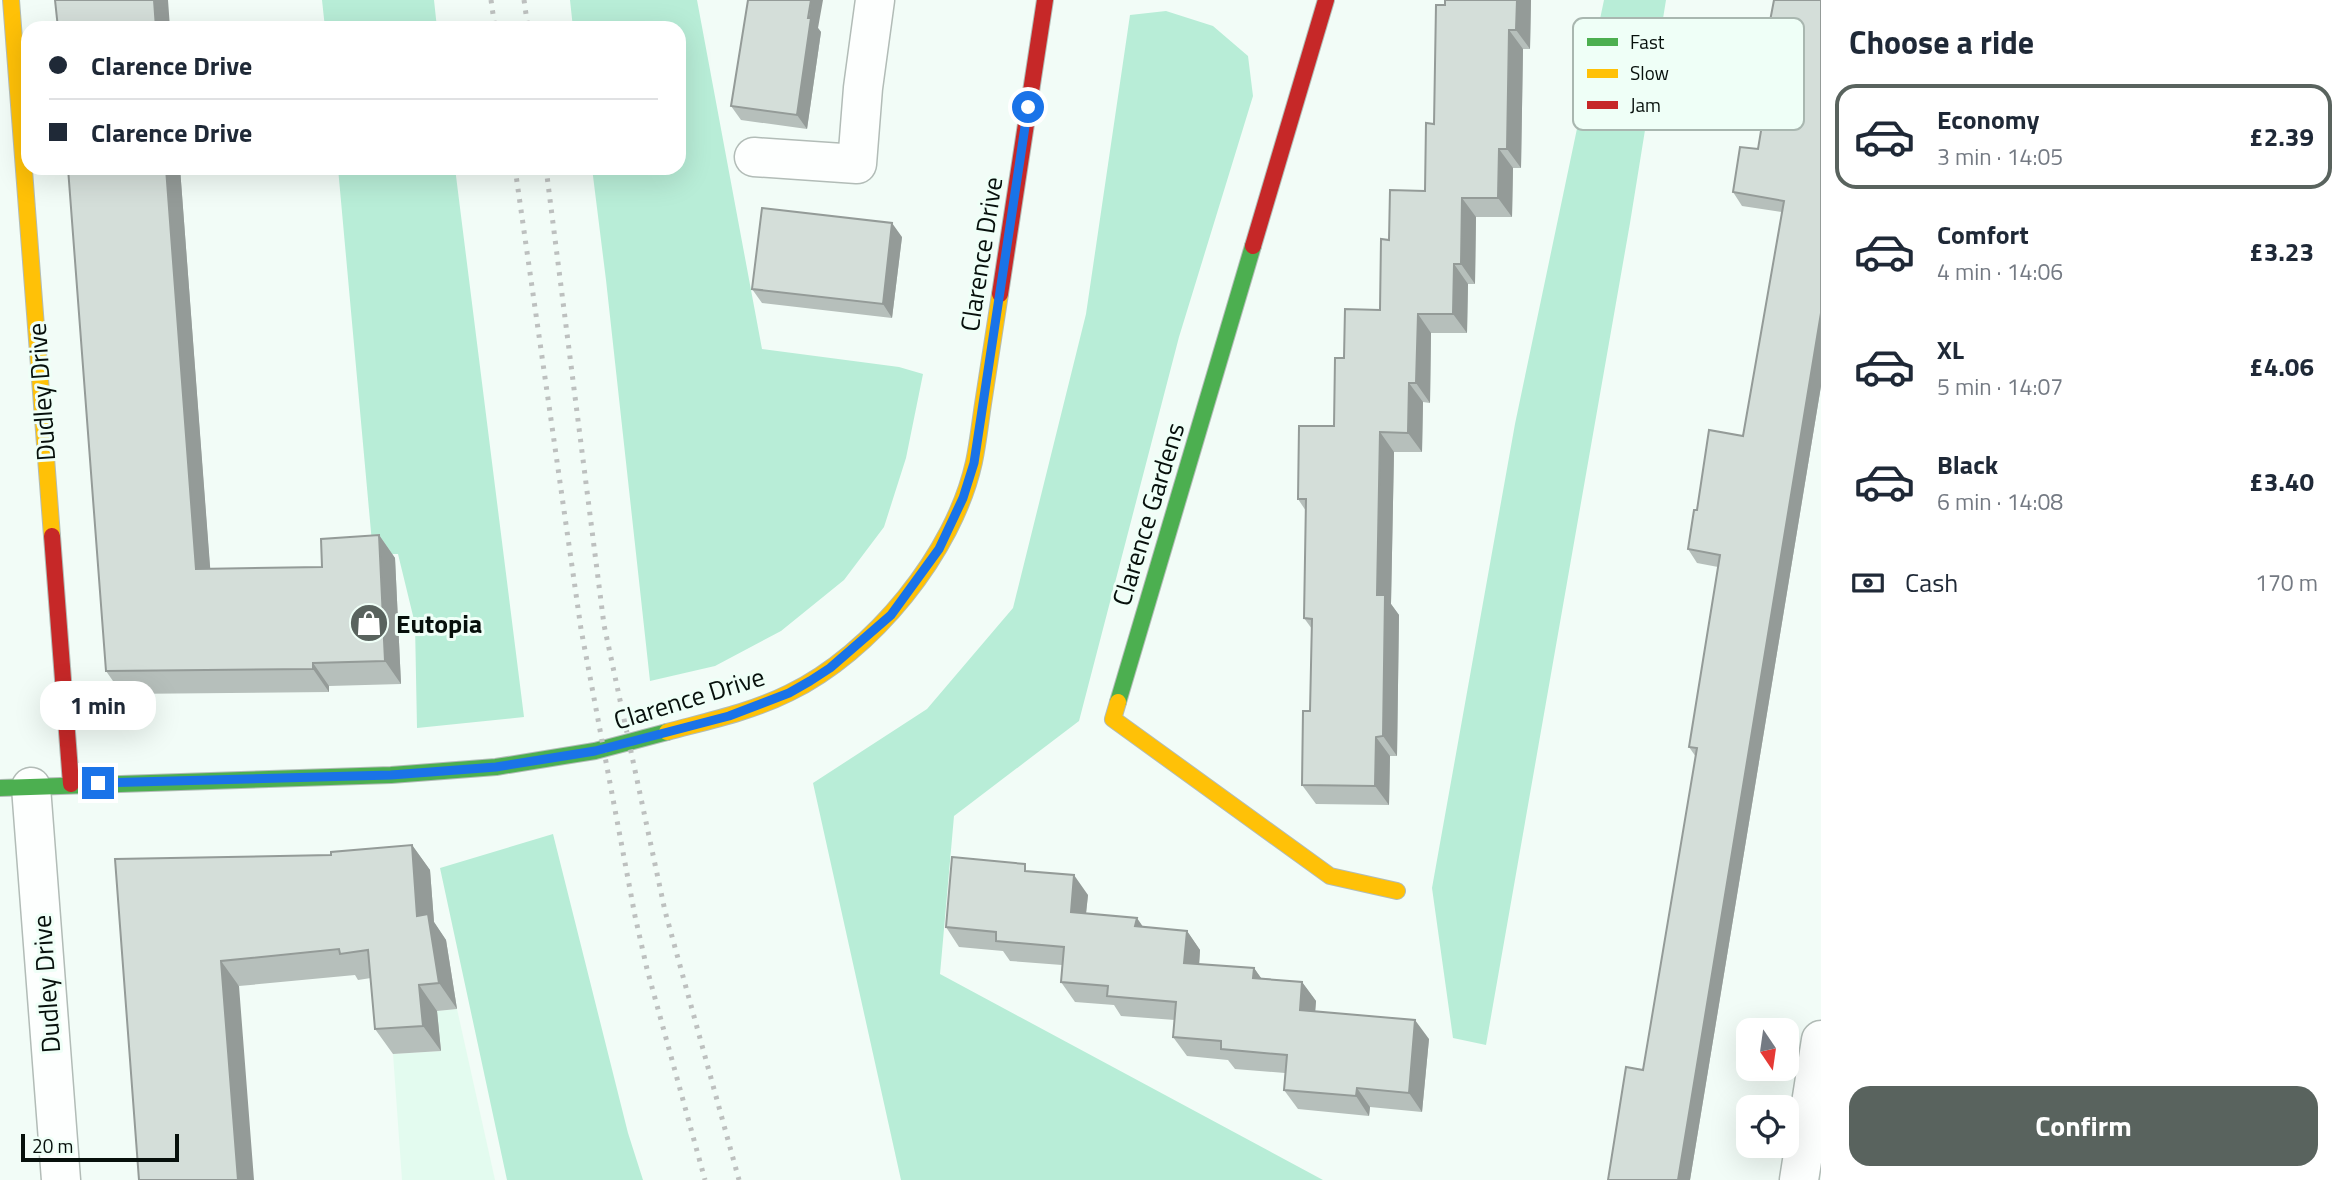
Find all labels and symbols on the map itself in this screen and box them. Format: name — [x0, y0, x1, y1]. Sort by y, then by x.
legend — [1573, 18, 1804, 130]
text: Fast — [1630, 27, 1665, 56]
text: Slow — [1630, 58, 1669, 87]
text: Jam — [1630, 90, 1661, 119]
route start — [1012, 91, 1044, 123]
street label: Clarence Drive — [950, 174, 1012, 334]
street label: Dudley Drive — [17, 322, 65, 462]
street label: Clarence Gardens — [1102, 418, 1194, 610]
shop icon: Eutopia — [348, 602, 390, 644]
place label: Eutopia — [396, 604, 482, 643]
street label: Clarence Drive — [609, 657, 769, 739]
callout: 1 min — [40, 682, 156, 730]
route end — [82, 767, 114, 799]
street label: Dudley Drive — [22, 914, 70, 1054]
north arrow — [1736, 1018, 1799, 1082]
scale bar — [21, 1131, 178, 1163]

